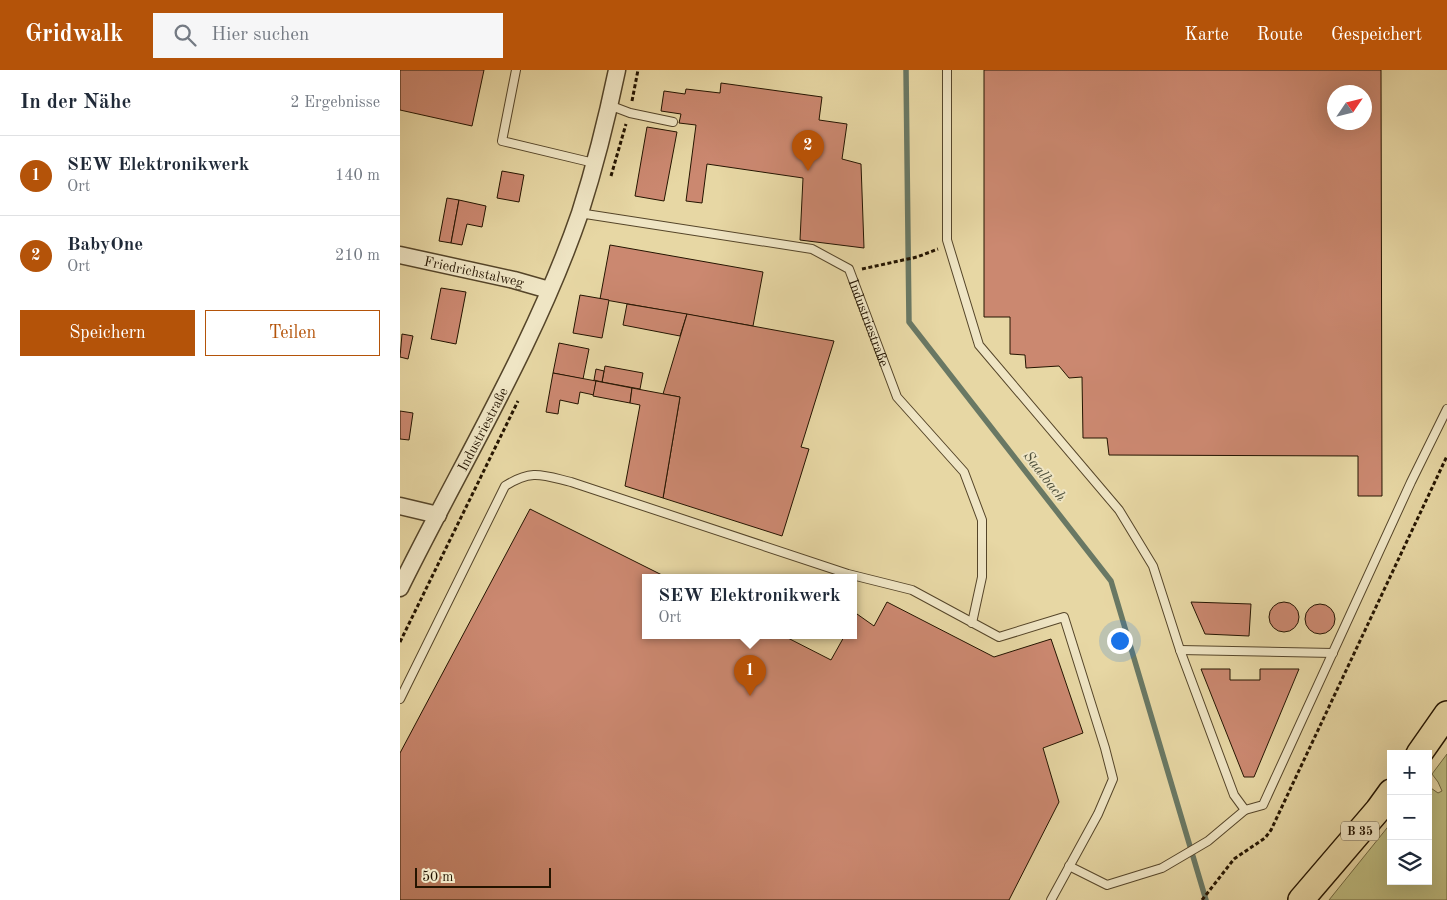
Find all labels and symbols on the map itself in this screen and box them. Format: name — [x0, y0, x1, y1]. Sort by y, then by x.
north arrow — [1327, 85, 1372, 130]
pin: 2 — [792, 130, 824, 171]
street label: Friedrichstalweg — [423, 255, 526, 291]
street label: Industriestraße — [845, 277, 891, 369]
street label: Industriestraße — [456, 385, 511, 474]
water label: Saalbach — [1020, 449, 1068, 505]
your location — [1107, 628, 1133, 654]
pin: 1 — [734, 655, 766, 696]
road number: B 35 — [1341, 821, 1379, 840]
scale bar — [415, 865, 551, 888]

